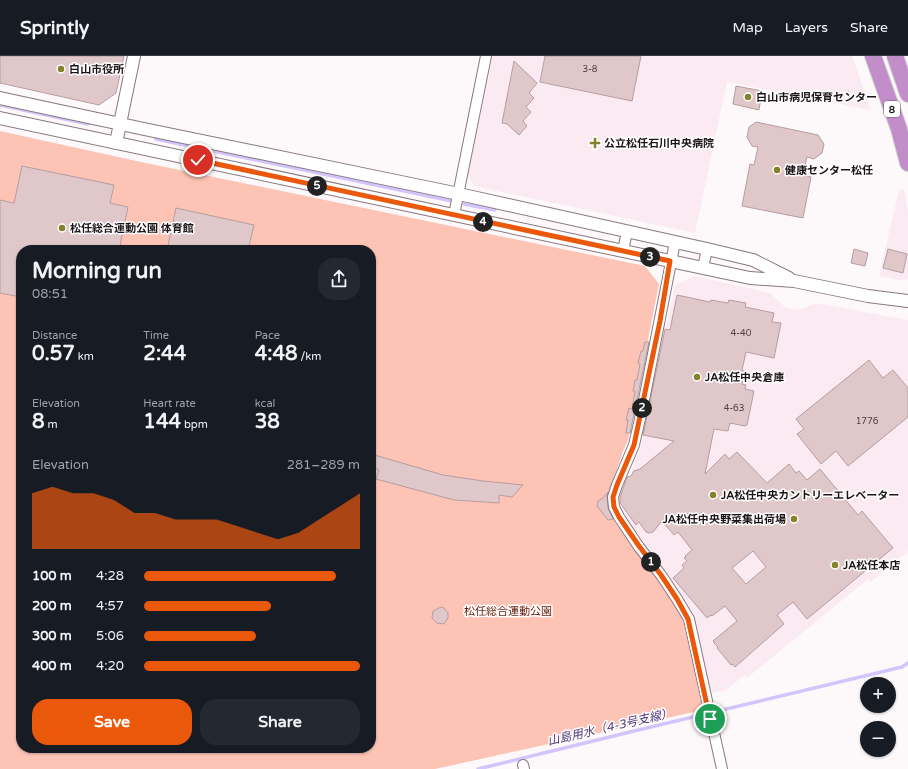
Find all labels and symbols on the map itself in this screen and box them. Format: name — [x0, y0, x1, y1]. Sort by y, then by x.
place label: 白山市役所 — [69, 63, 124, 76]
marker: 白山市役所 — [56, 64, 66, 74]
house number: 3-8 — [583, 64, 598, 75]
place label: 白山市病児保育センター — [756, 91, 877, 104]
marker: 白山市病児保育センター — [743, 92, 753, 102]
road number: 8 — [884, 101, 900, 117]
marker: 公立松任石川中央病院 — [589, 137, 601, 149]
place label: 公立松任石川中央病院 — [604, 137, 714, 150]
pin — [181, 143, 215, 177]
place label: 健康センター松任 — [784, 164, 873, 177]
marker: 健康センター松任 — [772, 165, 782, 175]
pin: 5 — [307, 176, 327, 196]
pin: 4 — [473, 212, 493, 232]
place label: 松任総合運動公園 体育館 — [70, 222, 194, 235]
marker: 松任総合運動公園 体育館 — [57, 223, 67, 233]
pin: 3 — [640, 247, 660, 267]
house number: 4-40 — [731, 328, 752, 339]
place label: JA松任中央倉庫 — [704, 371, 784, 384]
marker: JA松任中央倉庫 — [692, 372, 702, 382]
pin: 2 — [632, 398, 652, 418]
house number: 4-63 — [724, 403, 744, 414]
house number: 1776 — [856, 416, 879, 427]
place label: JA松任中央カントリーエレベーター — [720, 489, 899, 502]
marker: JA松任中央カントリーエレベーター — [708, 490, 718, 500]
place label: JA松任中央野菜集出荷場 — [662, 513, 786, 526]
marker: JA松任中央野菜集出荷場 — [789, 514, 799, 524]
pin: 1 — [641, 552, 661, 572]
place label: JA松任本店 — [842, 559, 900, 572]
marker: JA松任本店 — [830, 560, 840, 570]
park label: 松任総合運動公園 — [464, 605, 552, 618]
pin — [693, 702, 727, 736]
water label: 山島用水（4-3号支線） — [546, 706, 674, 748]

